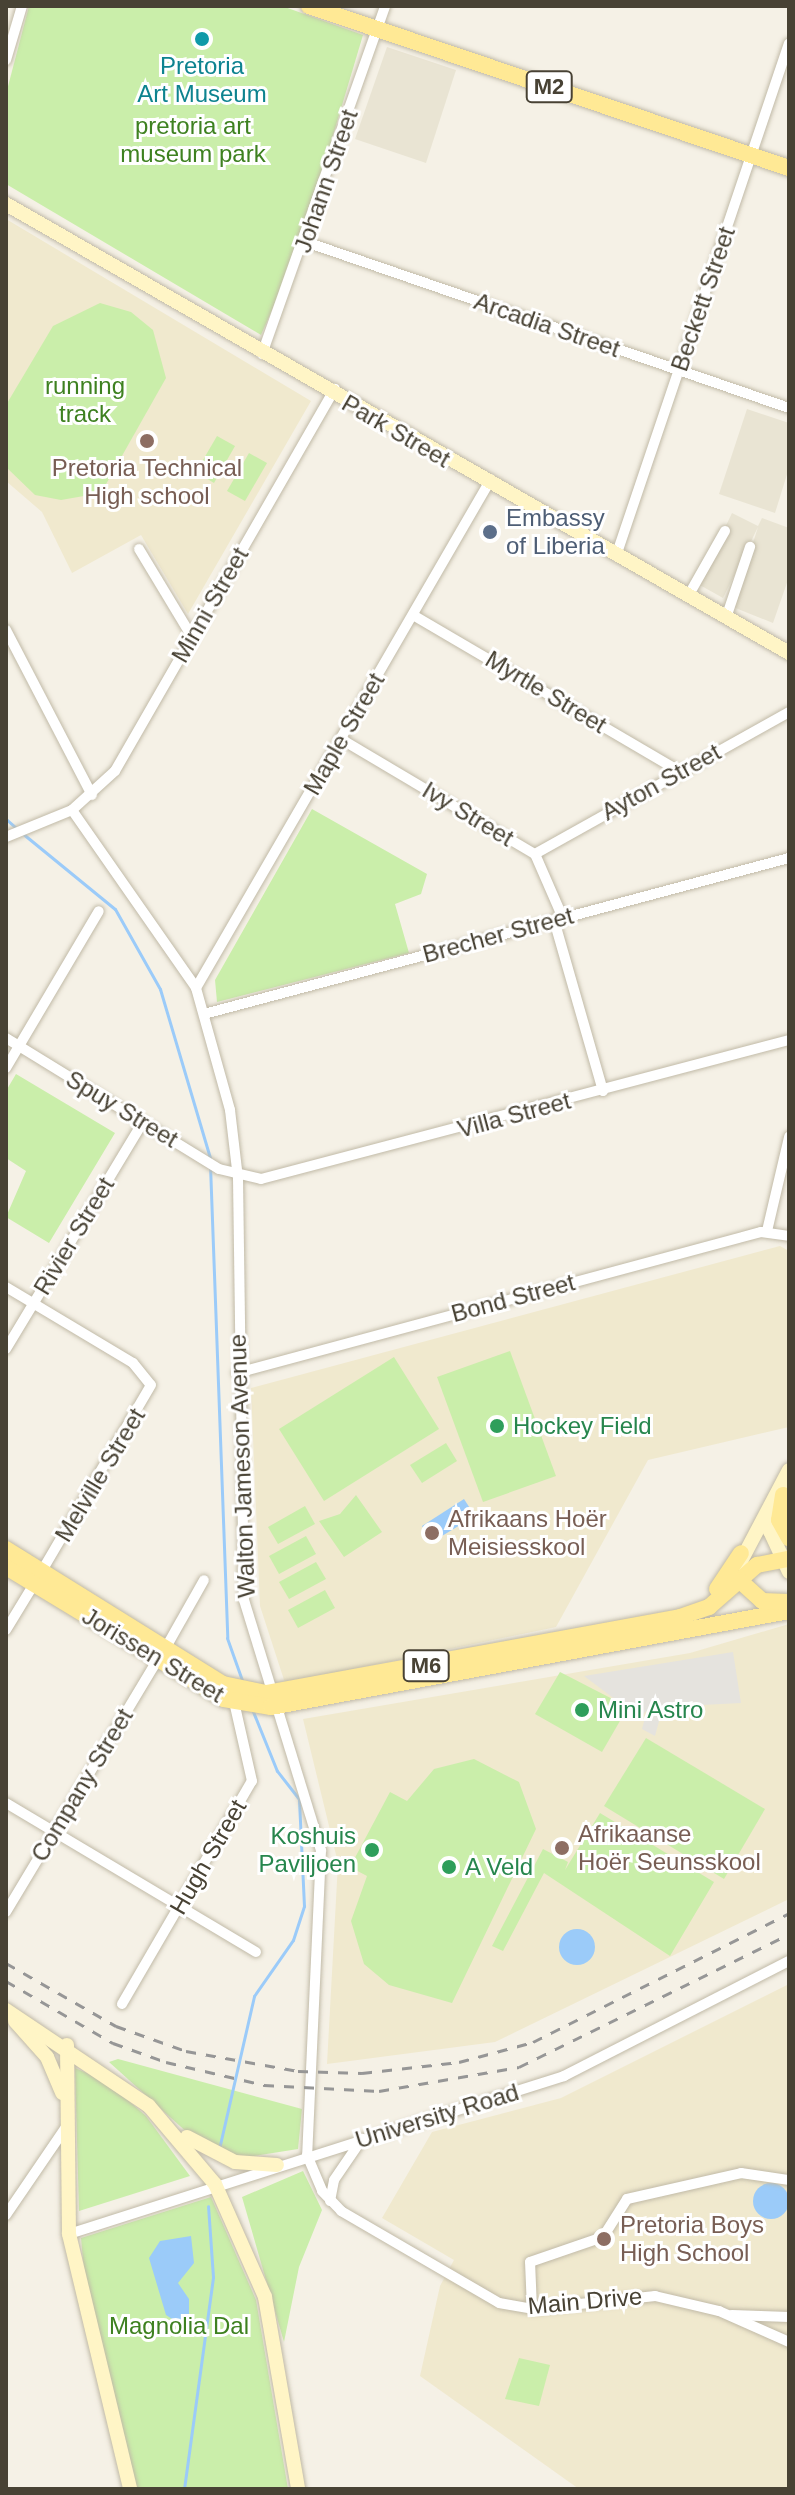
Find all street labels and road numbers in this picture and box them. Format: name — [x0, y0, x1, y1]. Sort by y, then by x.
road number: M2 — [525, 69, 573, 105]
street label: Johann Street — [288, 106, 364, 256]
street label: Beckett Street — [665, 223, 741, 375]
street label: Arcadia Street — [470, 287, 624, 363]
street label: Park Street — [337, 389, 455, 473]
street label: Minni Street — [166, 542, 254, 668]
street label: Myrtle Street — [480, 645, 612, 739]
street label: Maple Street — [298, 668, 390, 800]
street label: Ayton Street — [596, 737, 726, 827]
street label: Ivy Street — [417, 776, 519, 852]
street label: Brecher Street — [420, 901, 576, 969]
street label: Spuy Street — [61, 1064, 183, 1154]
street label: Villa Street — [454, 1086, 574, 1144]
street label: Rivier Street — [28, 1172, 120, 1300]
street label: Bond Street — [448, 1268, 578, 1328]
street label: Walton Jameson Avenue — [223, 1333, 261, 1599]
street label: Melville Street — [49, 1403, 151, 1547]
street label: Jorissen Street — [77, 1601, 229, 1709]
road number: M6 — [402, 1648, 450, 1684]
street label: Company Street — [25, 1703, 139, 1867]
street label: Hugh Street — [164, 1794, 252, 1920]
street label: University Road — [352, 2077, 522, 2155]
street label: Main Drive — [527, 2282, 643, 2320]

